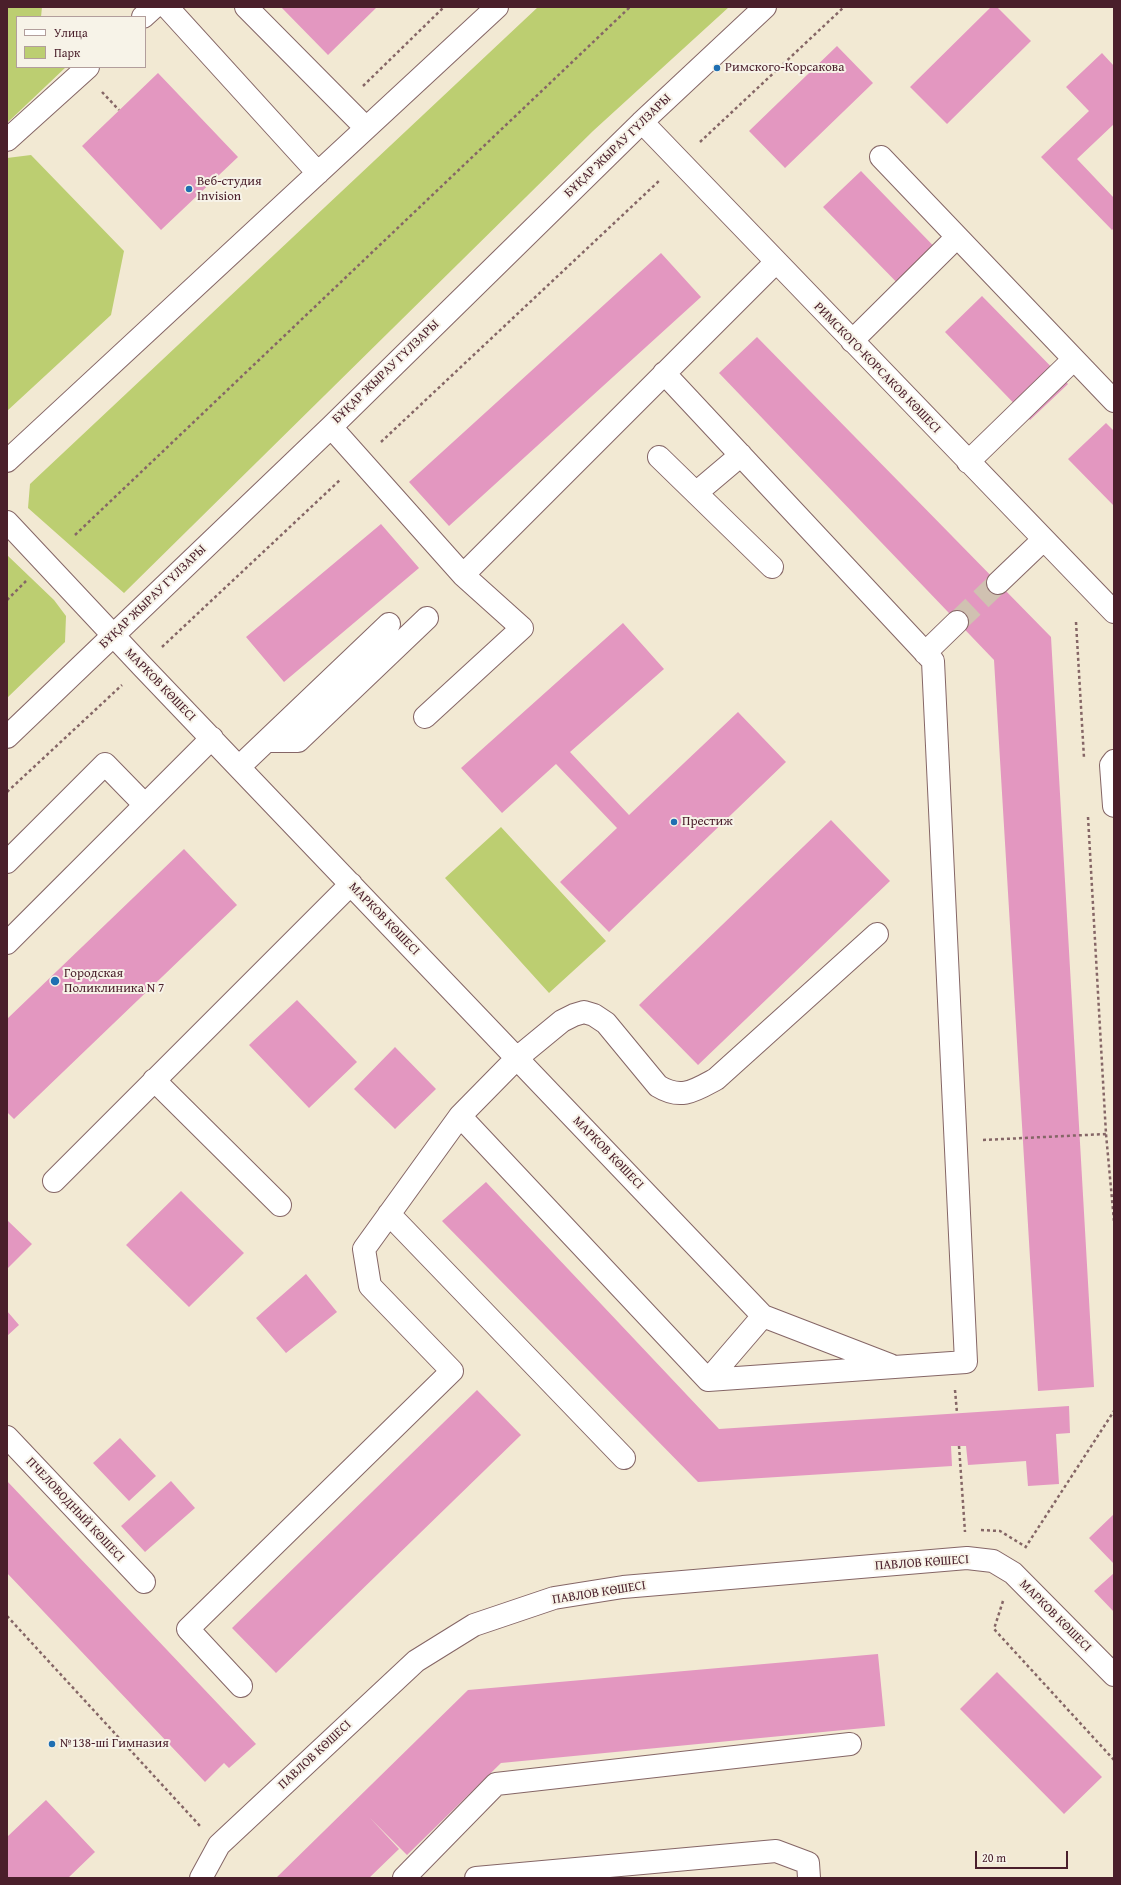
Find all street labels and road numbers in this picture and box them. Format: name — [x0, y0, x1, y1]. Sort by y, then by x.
street label: БҰҚАР ЖЫРАУ ГҮЛЗАРЫ — [561, 91, 675, 201]
street label: РИМСКОГО-КОРСАКОВ КӨШЕСІ — [810, 299, 944, 437]
street label: БҰҚАР ЖЫРАУ ГҮЛЗАРЫ — [329, 317, 443, 427]
street label: БҰҚАР ЖЫРАУ ГҮЛЗАРЫ — [96, 542, 210, 652]
street label: МАРКОВ КӨШЕСІ — [121, 645, 199, 725]
street label: МАРКОВ КӨШЕСІ — [345, 879, 423, 959]
street label: МАРКОВ КӨШЕСІ — [569, 1113, 647, 1193]
street label: ПЧЕЛОВОДНЫЙ КӨШЕСІ — [22, 1454, 128, 1566]
street label: ПАВЛОВ КӨШЕСІ — [874, 1552, 970, 1574]
street label: МАРКОВ КӨШЕСІ — [1016, 1577, 1094, 1655]
street label: ПАВЛОВ КӨШЕСІ — [551, 1578, 647, 1608]
street label: ПАВЛОВ КӨШЕСІ — [275, 1717, 355, 1793]

